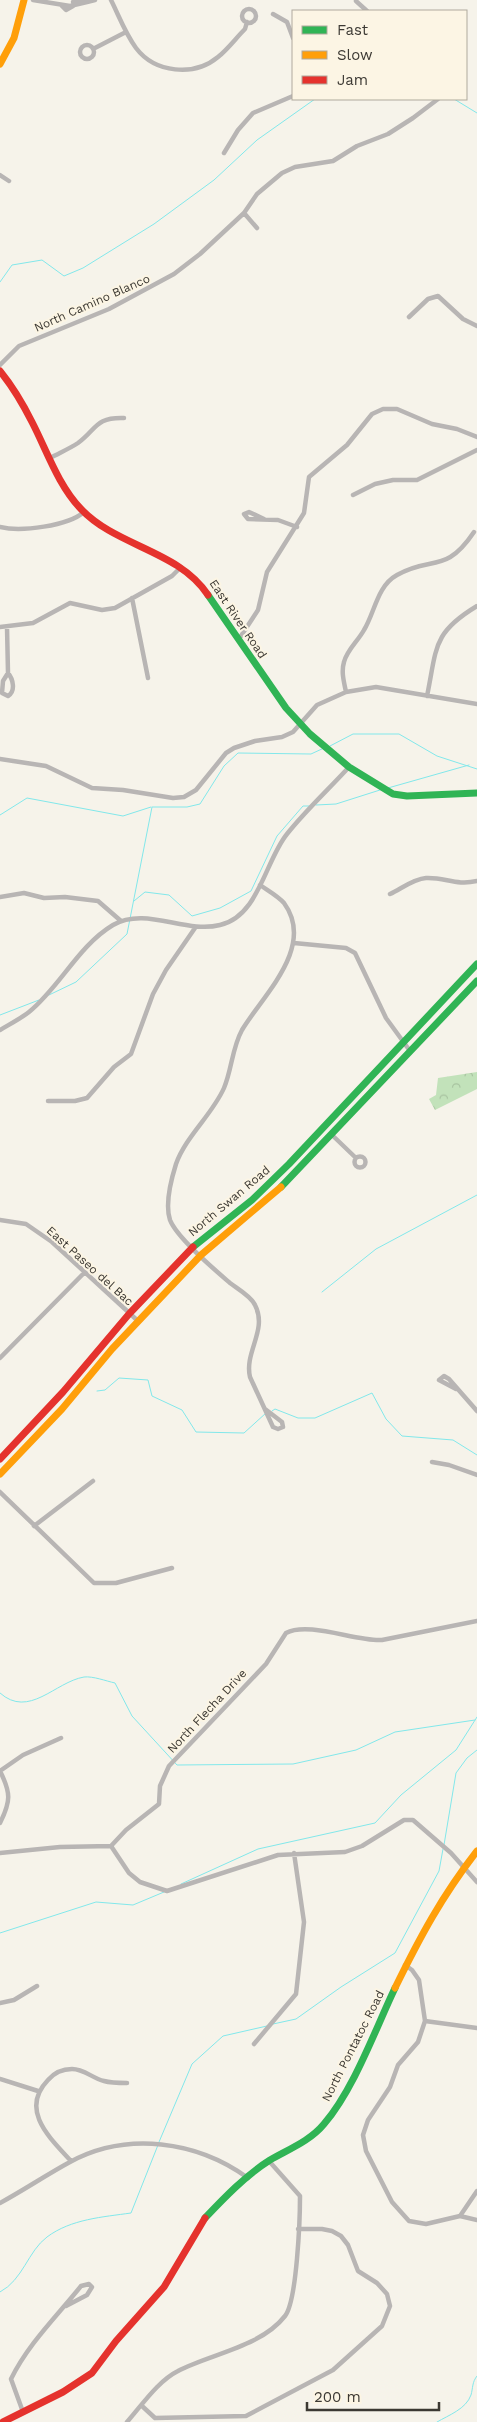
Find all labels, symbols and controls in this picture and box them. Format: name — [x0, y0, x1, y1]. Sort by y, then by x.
legend — [292, 10, 467, 100]
text: Fast — [337, 21, 369, 39]
text: Slow — [337, 46, 373, 64]
text: Jam — [337, 71, 368, 89]
street label: North Camino Blanco — [32, 271, 152, 335]
street label: East River Road — [206, 577, 270, 661]
street label: North Swan Road — [185, 1163, 273, 1239]
street label: East Paseo del Bac — [44, 1223, 136, 1309]
street label: North Flecha Drive — [165, 1666, 250, 1756]
street label: North Pontatoc Road — [319, 1988, 387, 2104]
scale bar — [307, 2380, 440, 2412]
text: 200 m — [314, 2388, 361, 2406]

